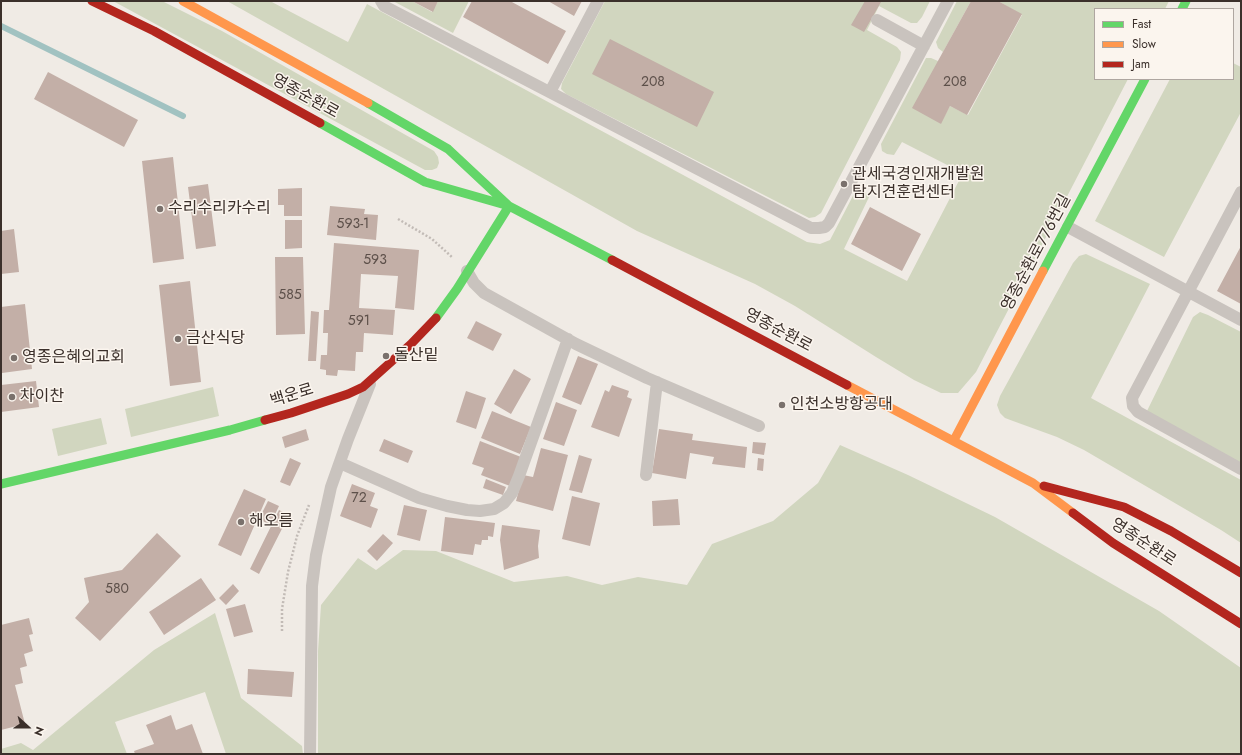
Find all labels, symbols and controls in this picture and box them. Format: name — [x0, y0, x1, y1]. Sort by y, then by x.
legend — [1094, 8, 1234, 80]
text: Fast — [1132, 15, 1151, 33]
text: Slow — [1132, 35, 1156, 53]
text: Jam — [1132, 55, 1150, 73]
street label: 영종순환로 — [268, 71, 342, 123]
house number: 208 — [641, 75, 665, 91]
house number: 208 — [943, 75, 967, 91]
place label: 관세국경인재개발원 탐지견훈련센터 — [852, 165, 984, 203]
marker: 관세국경인재개발원 탐지견훈련센터 — [839, 179, 849, 189]
street label: 영종순환로776번길 — [998, 192, 1076, 314]
place label: 수리수리카수리 — [168, 199, 271, 219]
marker: 수리수리카수리 — [155, 204, 165, 214]
house number: 593-1 — [337, 217, 369, 233]
house number: 593 — [363, 253, 387, 269]
house number: 585 — [278, 288, 302, 304]
street label: 영종순환로 — [741, 305, 815, 357]
house number: 591 — [348, 314, 370, 330]
place label: 금산식당 — [186, 329, 245, 349]
marker: 금산식당 — [173, 334, 183, 344]
place label: 돌산밑 — [394, 346, 438, 366]
place label: 영종은혜의교회 — [22, 348, 125, 368]
marker: 돌산밑 — [381, 351, 391, 361]
marker: 영종은혜의교회 — [9, 353, 19, 363]
street label: 백운로 — [268, 380, 316, 412]
place label: 차이찬 — [20, 387, 64, 407]
marker: 차이찬 — [7, 392, 17, 402]
place label: 인천소방항공대 — [790, 395, 893, 415]
marker: 인천소방항공대 — [777, 400, 787, 410]
house number: 72 — [351, 491, 367, 507]
place label: 해오름 — [249, 512, 293, 532]
street label: 영종순환로 — [1107, 515, 1179, 571]
marker: 해오름 — [236, 517, 246, 527]
house number: 580 — [105, 582, 129, 598]
north arrow — [8, 707, 48, 747]
text: N — [30, 724, 48, 738]

